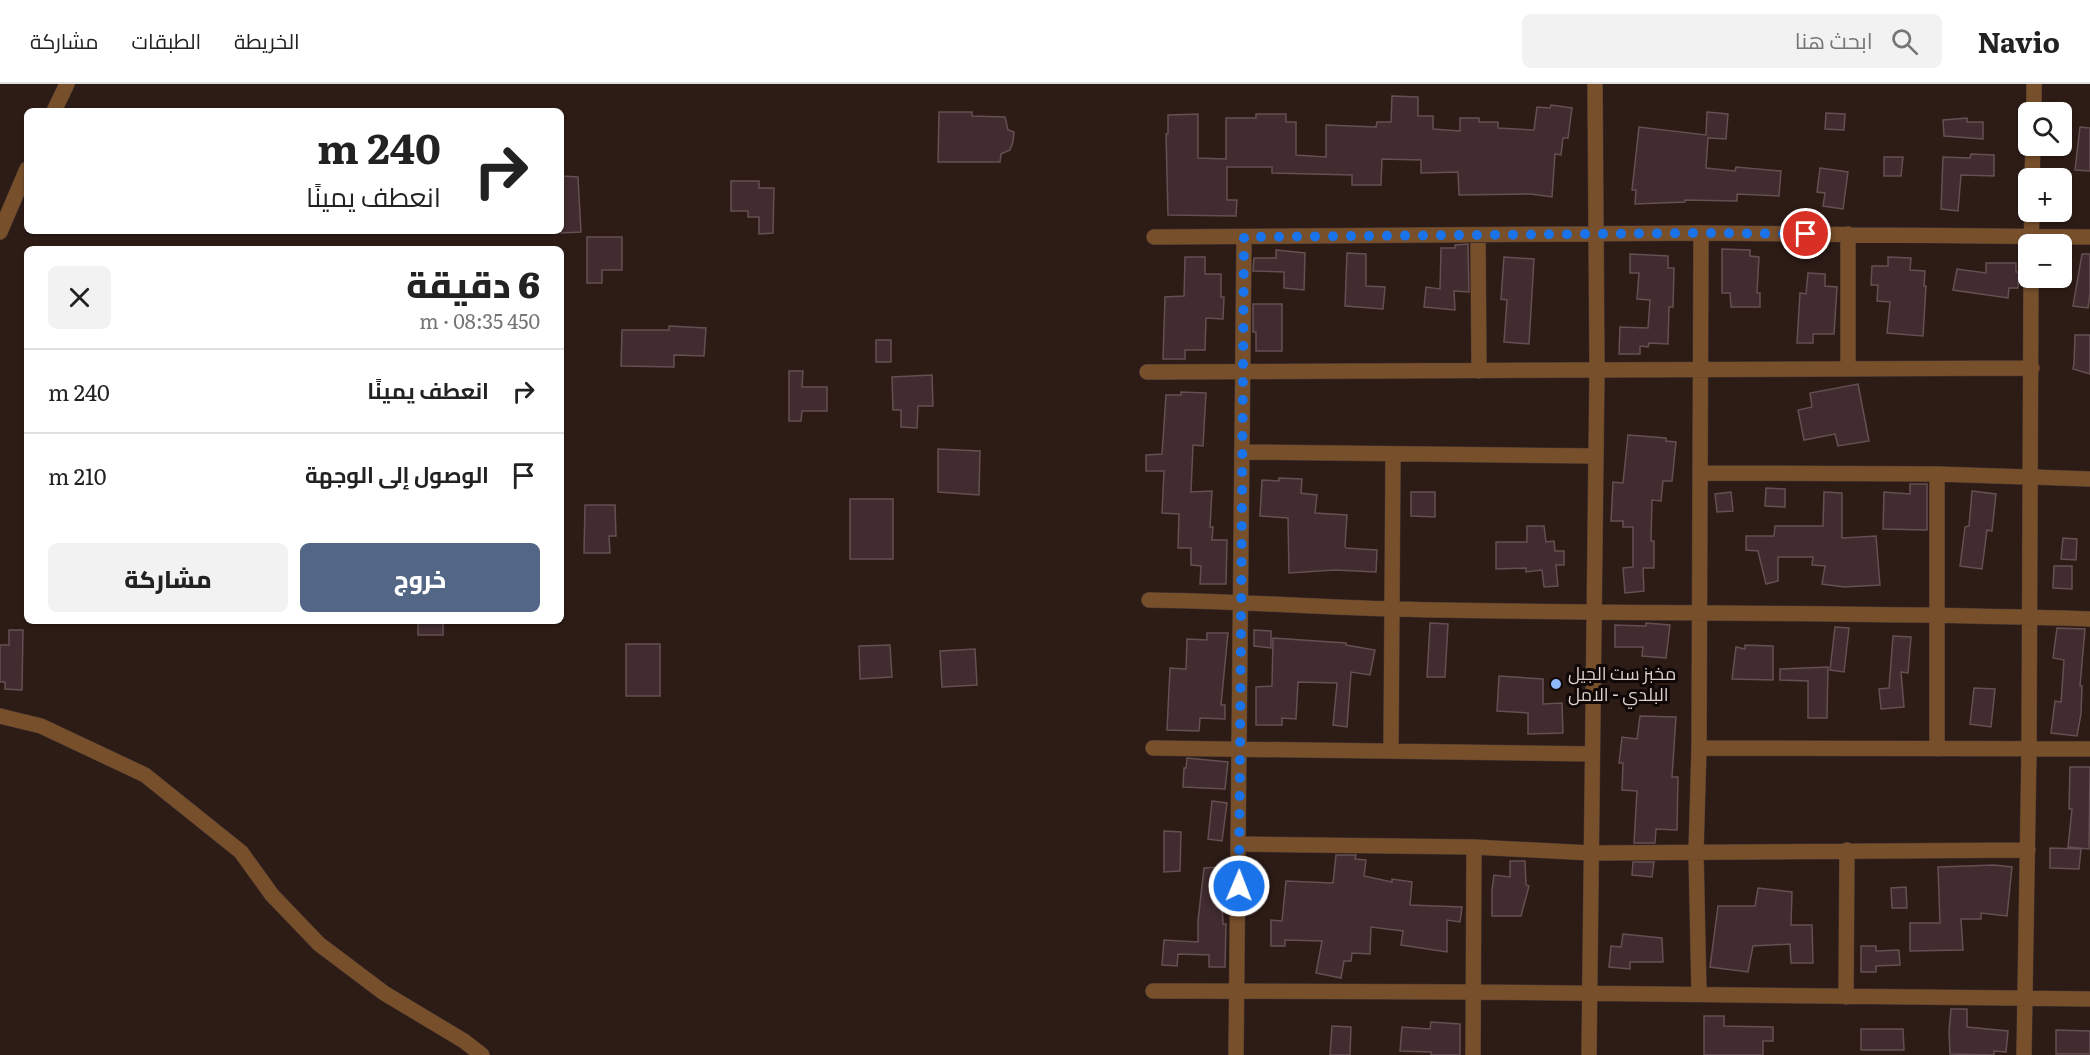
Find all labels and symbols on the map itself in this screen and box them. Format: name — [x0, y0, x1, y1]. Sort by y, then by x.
pin — [1780, 208, 1831, 259]
place label: مخبز ست الجيل البلدي - الامل — [1568, 659, 1676, 709]
marker: مخبز ست الجيل البلدي - الامل — [1549, 677, 1563, 691]
position arrow — [1207, 854, 1271, 918]

